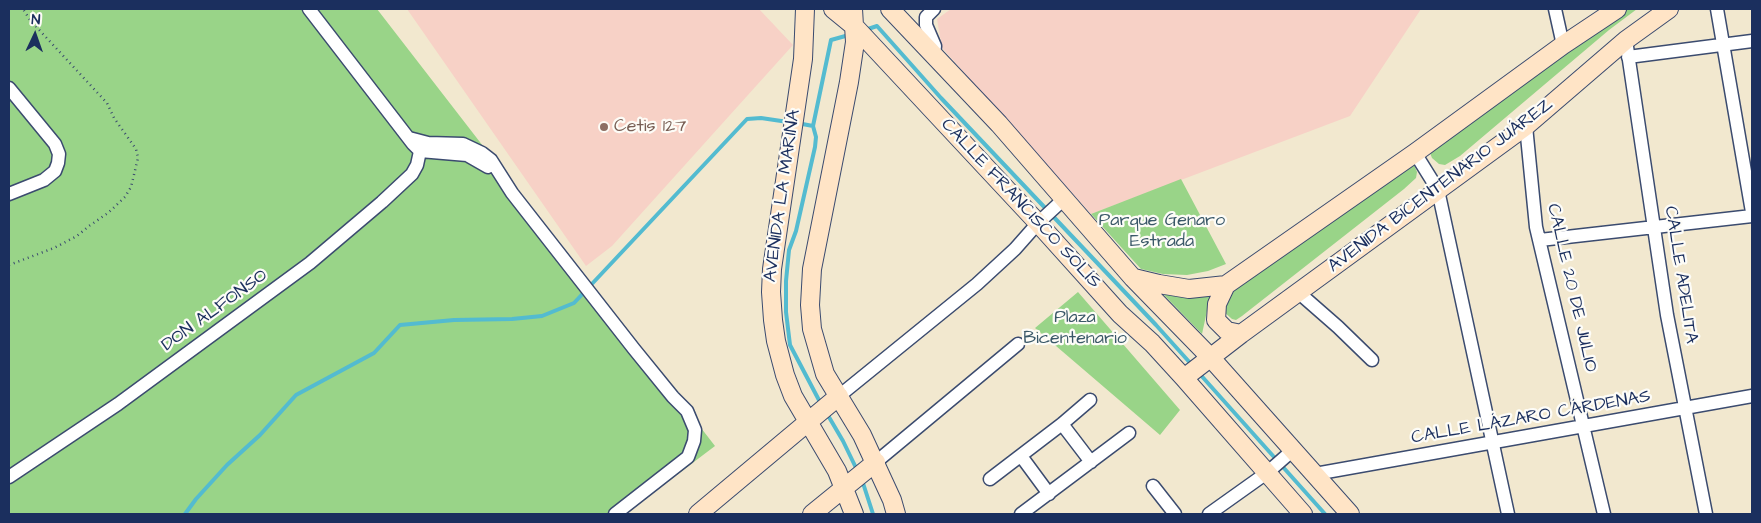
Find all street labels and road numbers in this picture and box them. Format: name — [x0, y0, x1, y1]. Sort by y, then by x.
street label: AVENIDA BICENTENARIO JUÁREZ — [1324, 94, 1558, 278]
street label: AVENIDA LA MARINA — [760, 108, 806, 284]
street label: CALLE FRANCISCO SOLÍS — [936, 115, 1104, 293]
street label: CALLE 20 DE JULIO — [1541, 202, 1601, 374]
street label: CALLE ADELITA — [1658, 205, 1702, 345]
street label: DON ALFONSO — [158, 265, 272, 357]
street label: CALLE LÁZARO CÁRDENAS — [1410, 386, 1652, 450]

